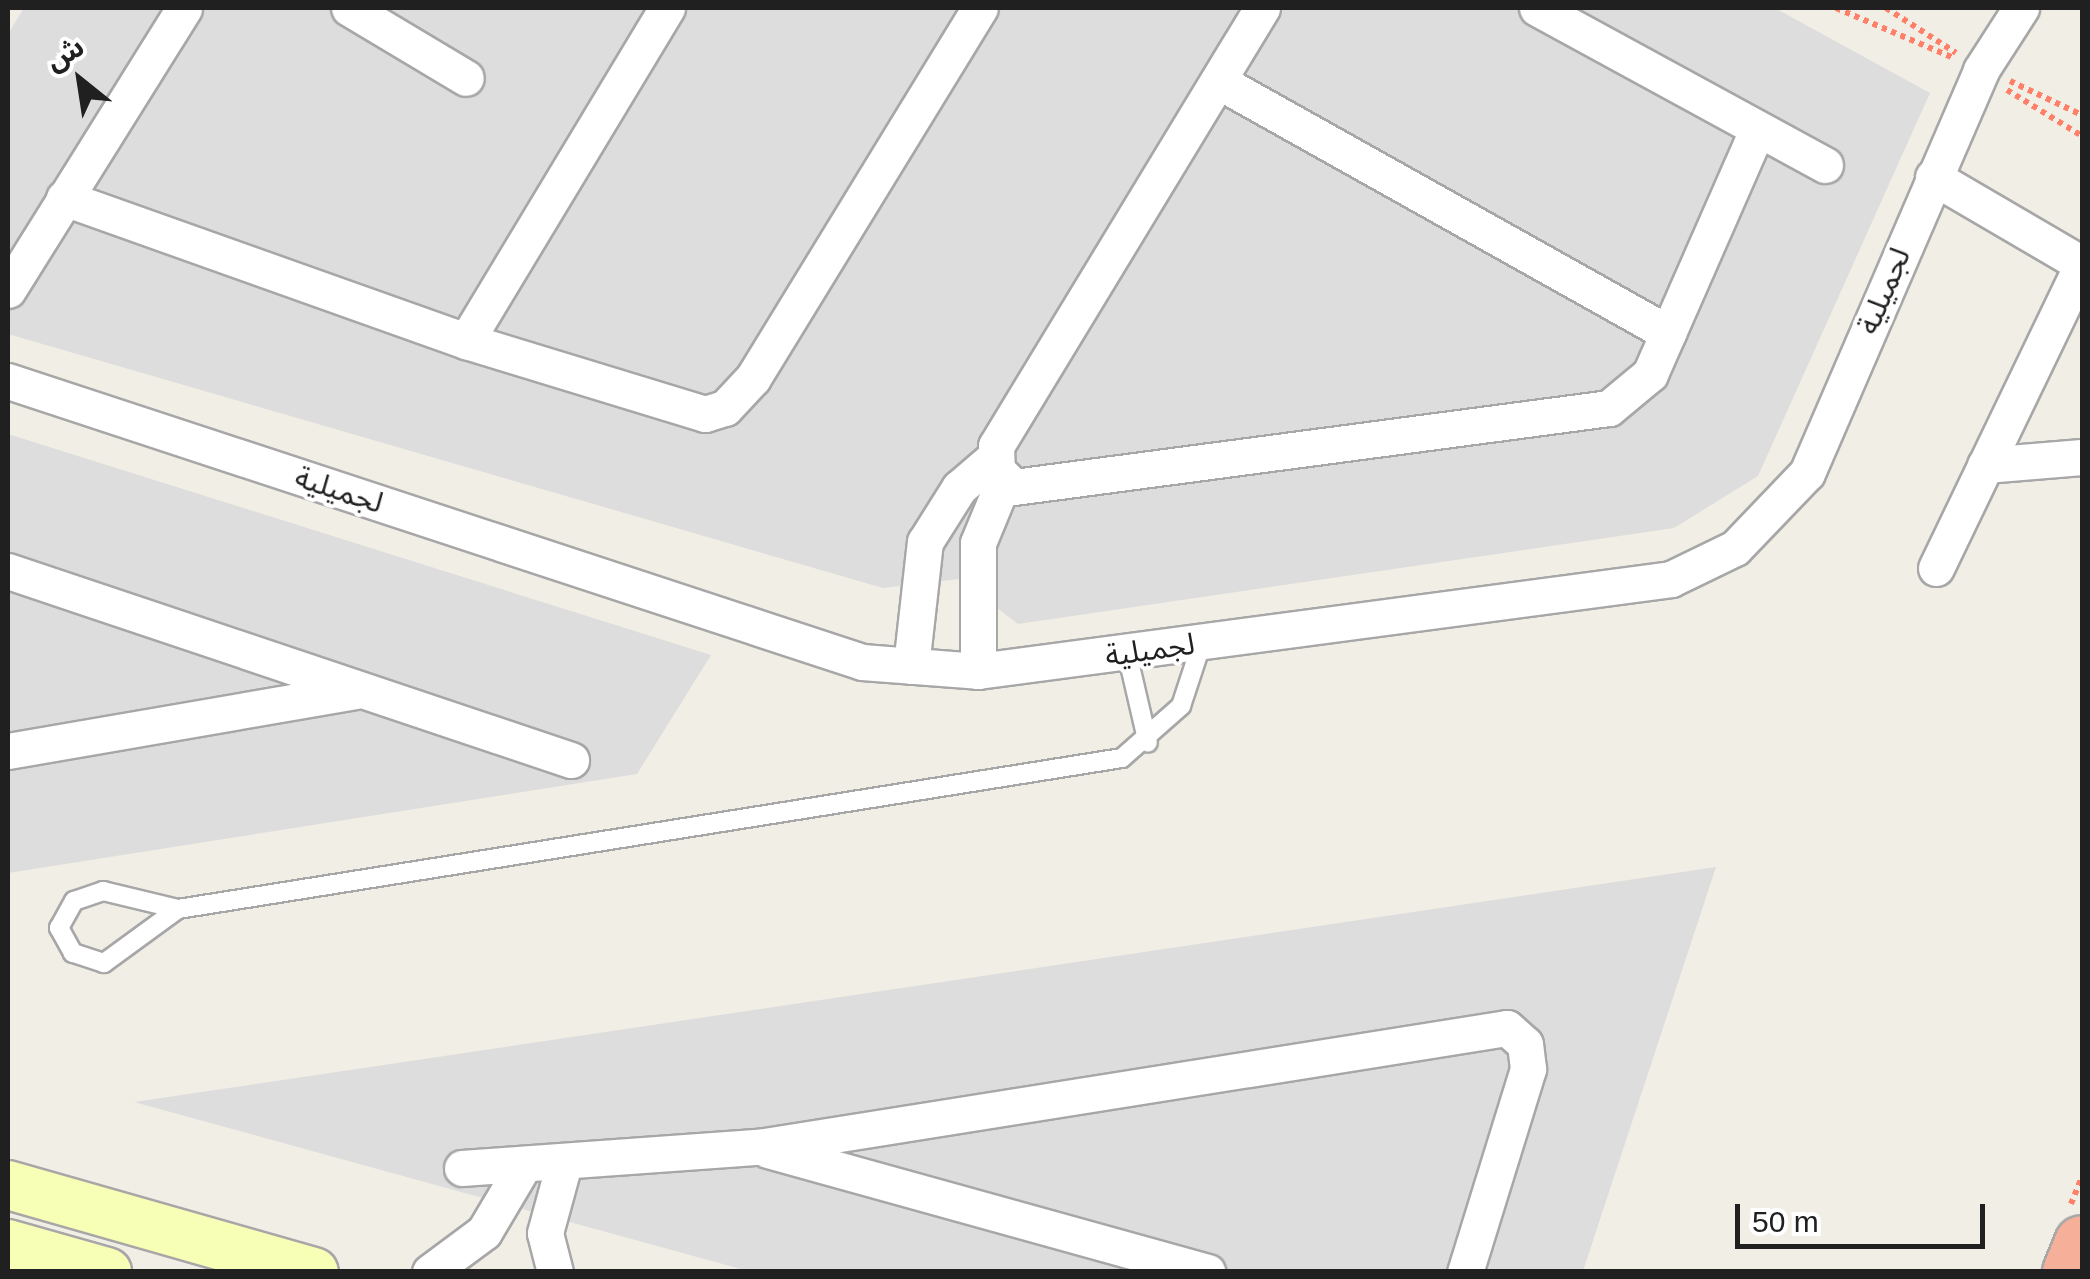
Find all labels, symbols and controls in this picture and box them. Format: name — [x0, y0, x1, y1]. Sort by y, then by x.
north arrow — [30, 30, 130, 130]
text: ش — [40, 31, 89, 77]
street label: لجميلية — [1850, 242, 1918, 340]
street label: لجميلية — [291, 459, 387, 521]
street label: لجميلية — [1103, 626, 1197, 674]
scale bar — [1740, 1184, 1990, 1246]
text: 50 m — [1752, 1205, 1819, 1238]

